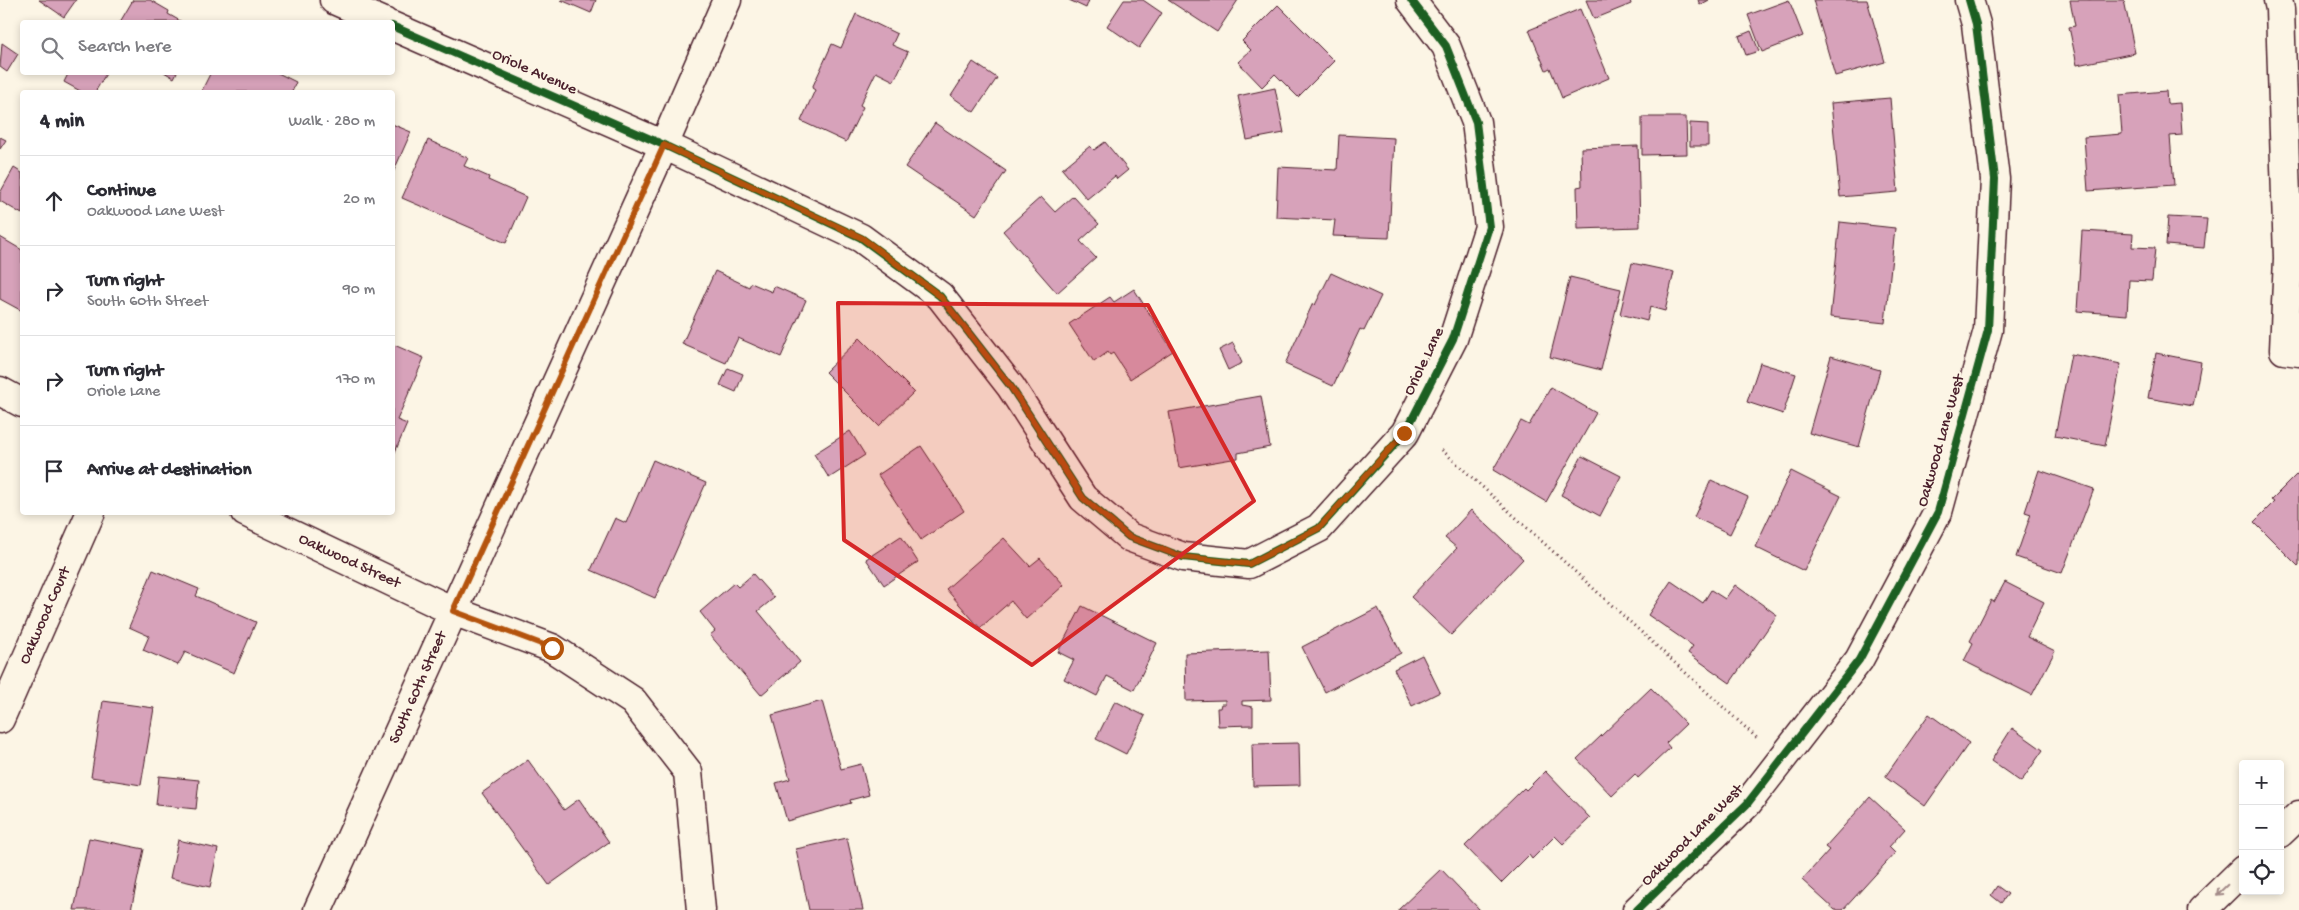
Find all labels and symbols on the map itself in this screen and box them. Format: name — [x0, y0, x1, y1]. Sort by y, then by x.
street label: Oriole Avenue — [489, 46, 580, 100]
street label: Oriole Lane — [1400, 324, 1450, 399]
street label: Oakwood Lane West — [1914, 371, 1970, 509]
route end — [1393, 422, 1416, 445]
street label: Oakwood Street — [295, 530, 404, 595]
street label: Oakwood Court — [16, 563, 77, 668]
street label: South 60th Street — [386, 628, 453, 747]
route start — [541, 637, 564, 660]
street label: Oakwood Lane West — [1638, 780, 1749, 891]
one-way arrow — [2216, 884, 2228, 896]

